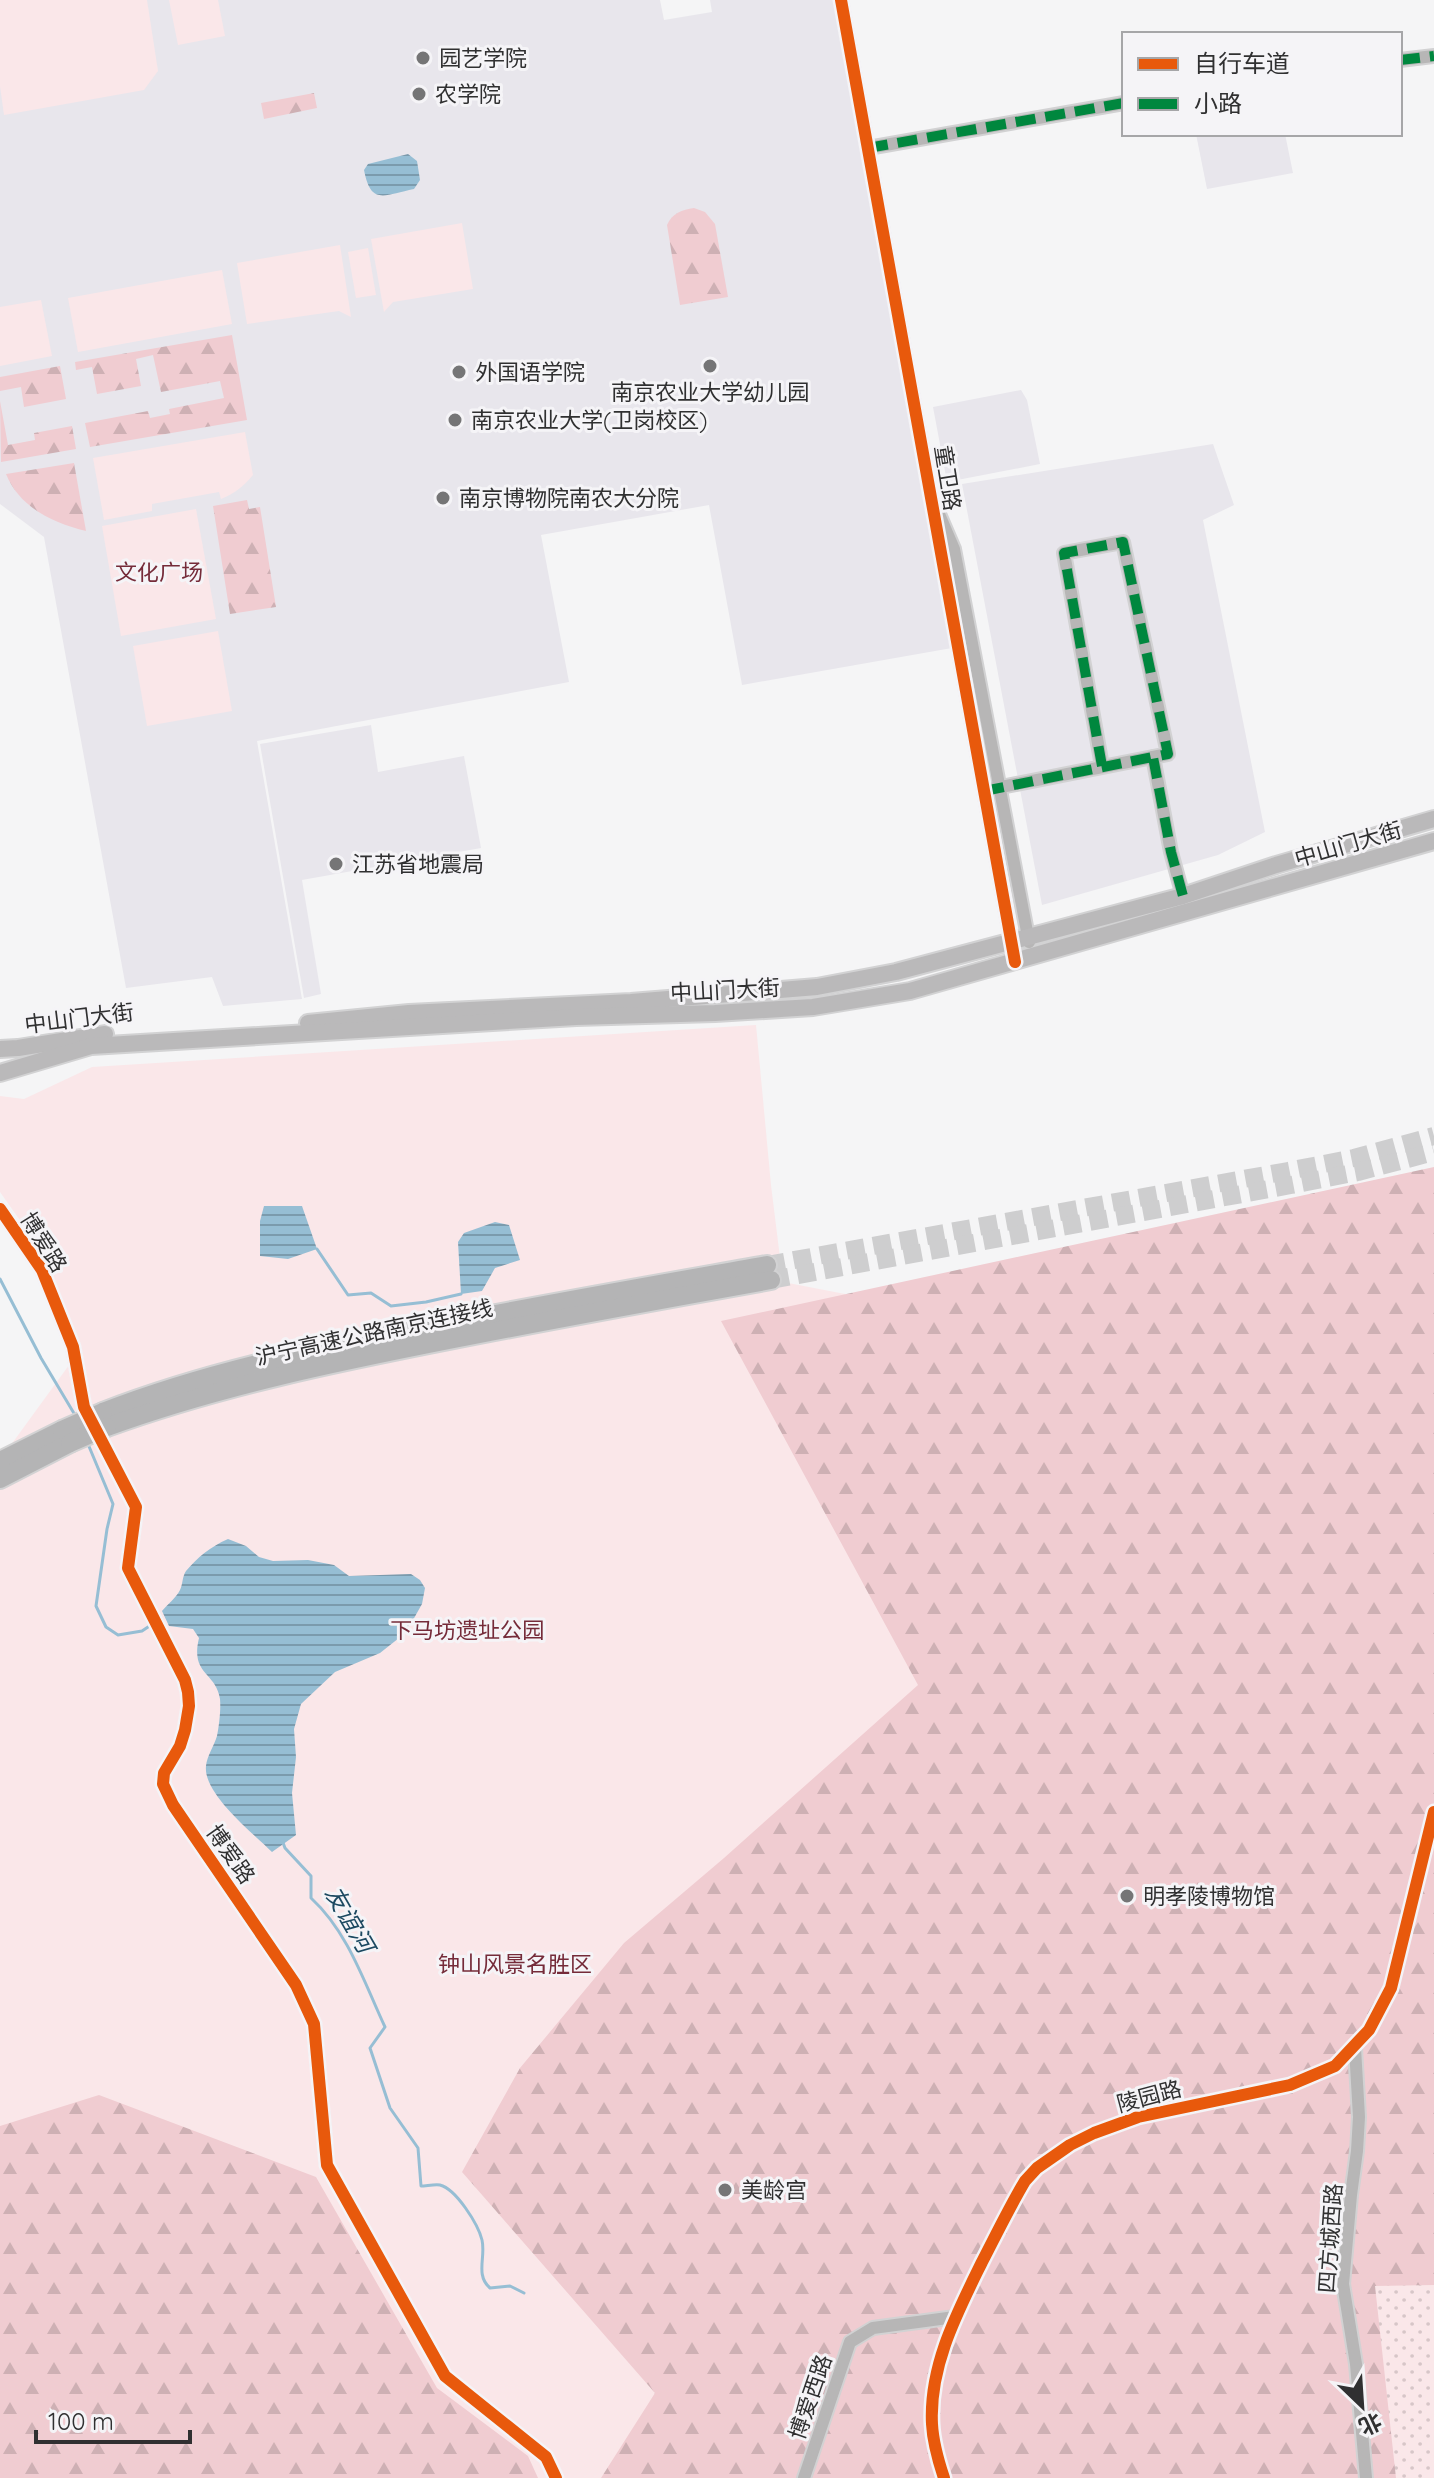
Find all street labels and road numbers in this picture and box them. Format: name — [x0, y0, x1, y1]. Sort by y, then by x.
street label: 童卫路 — [929, 443, 967, 513]
street label: 中山门大街 — [1291, 815, 1405, 873]
street label: 中山门大街 — [669, 973, 781, 1007]
street label: 中山门大街 — [23, 997, 135, 1039]
street label: 博爱路 — [15, 1207, 73, 1277]
street label: 沪宁高速公路南京连接线 — [253, 1293, 495, 1371]
street label: 博爱路 — [201, 1819, 261, 1889]
street label: 陵园路 — [1113, 2074, 1185, 2118]
street label: 四方城西路 — [1312, 2182, 1348, 2294]
street label: 博爱西路 — [782, 2351, 838, 2443]

